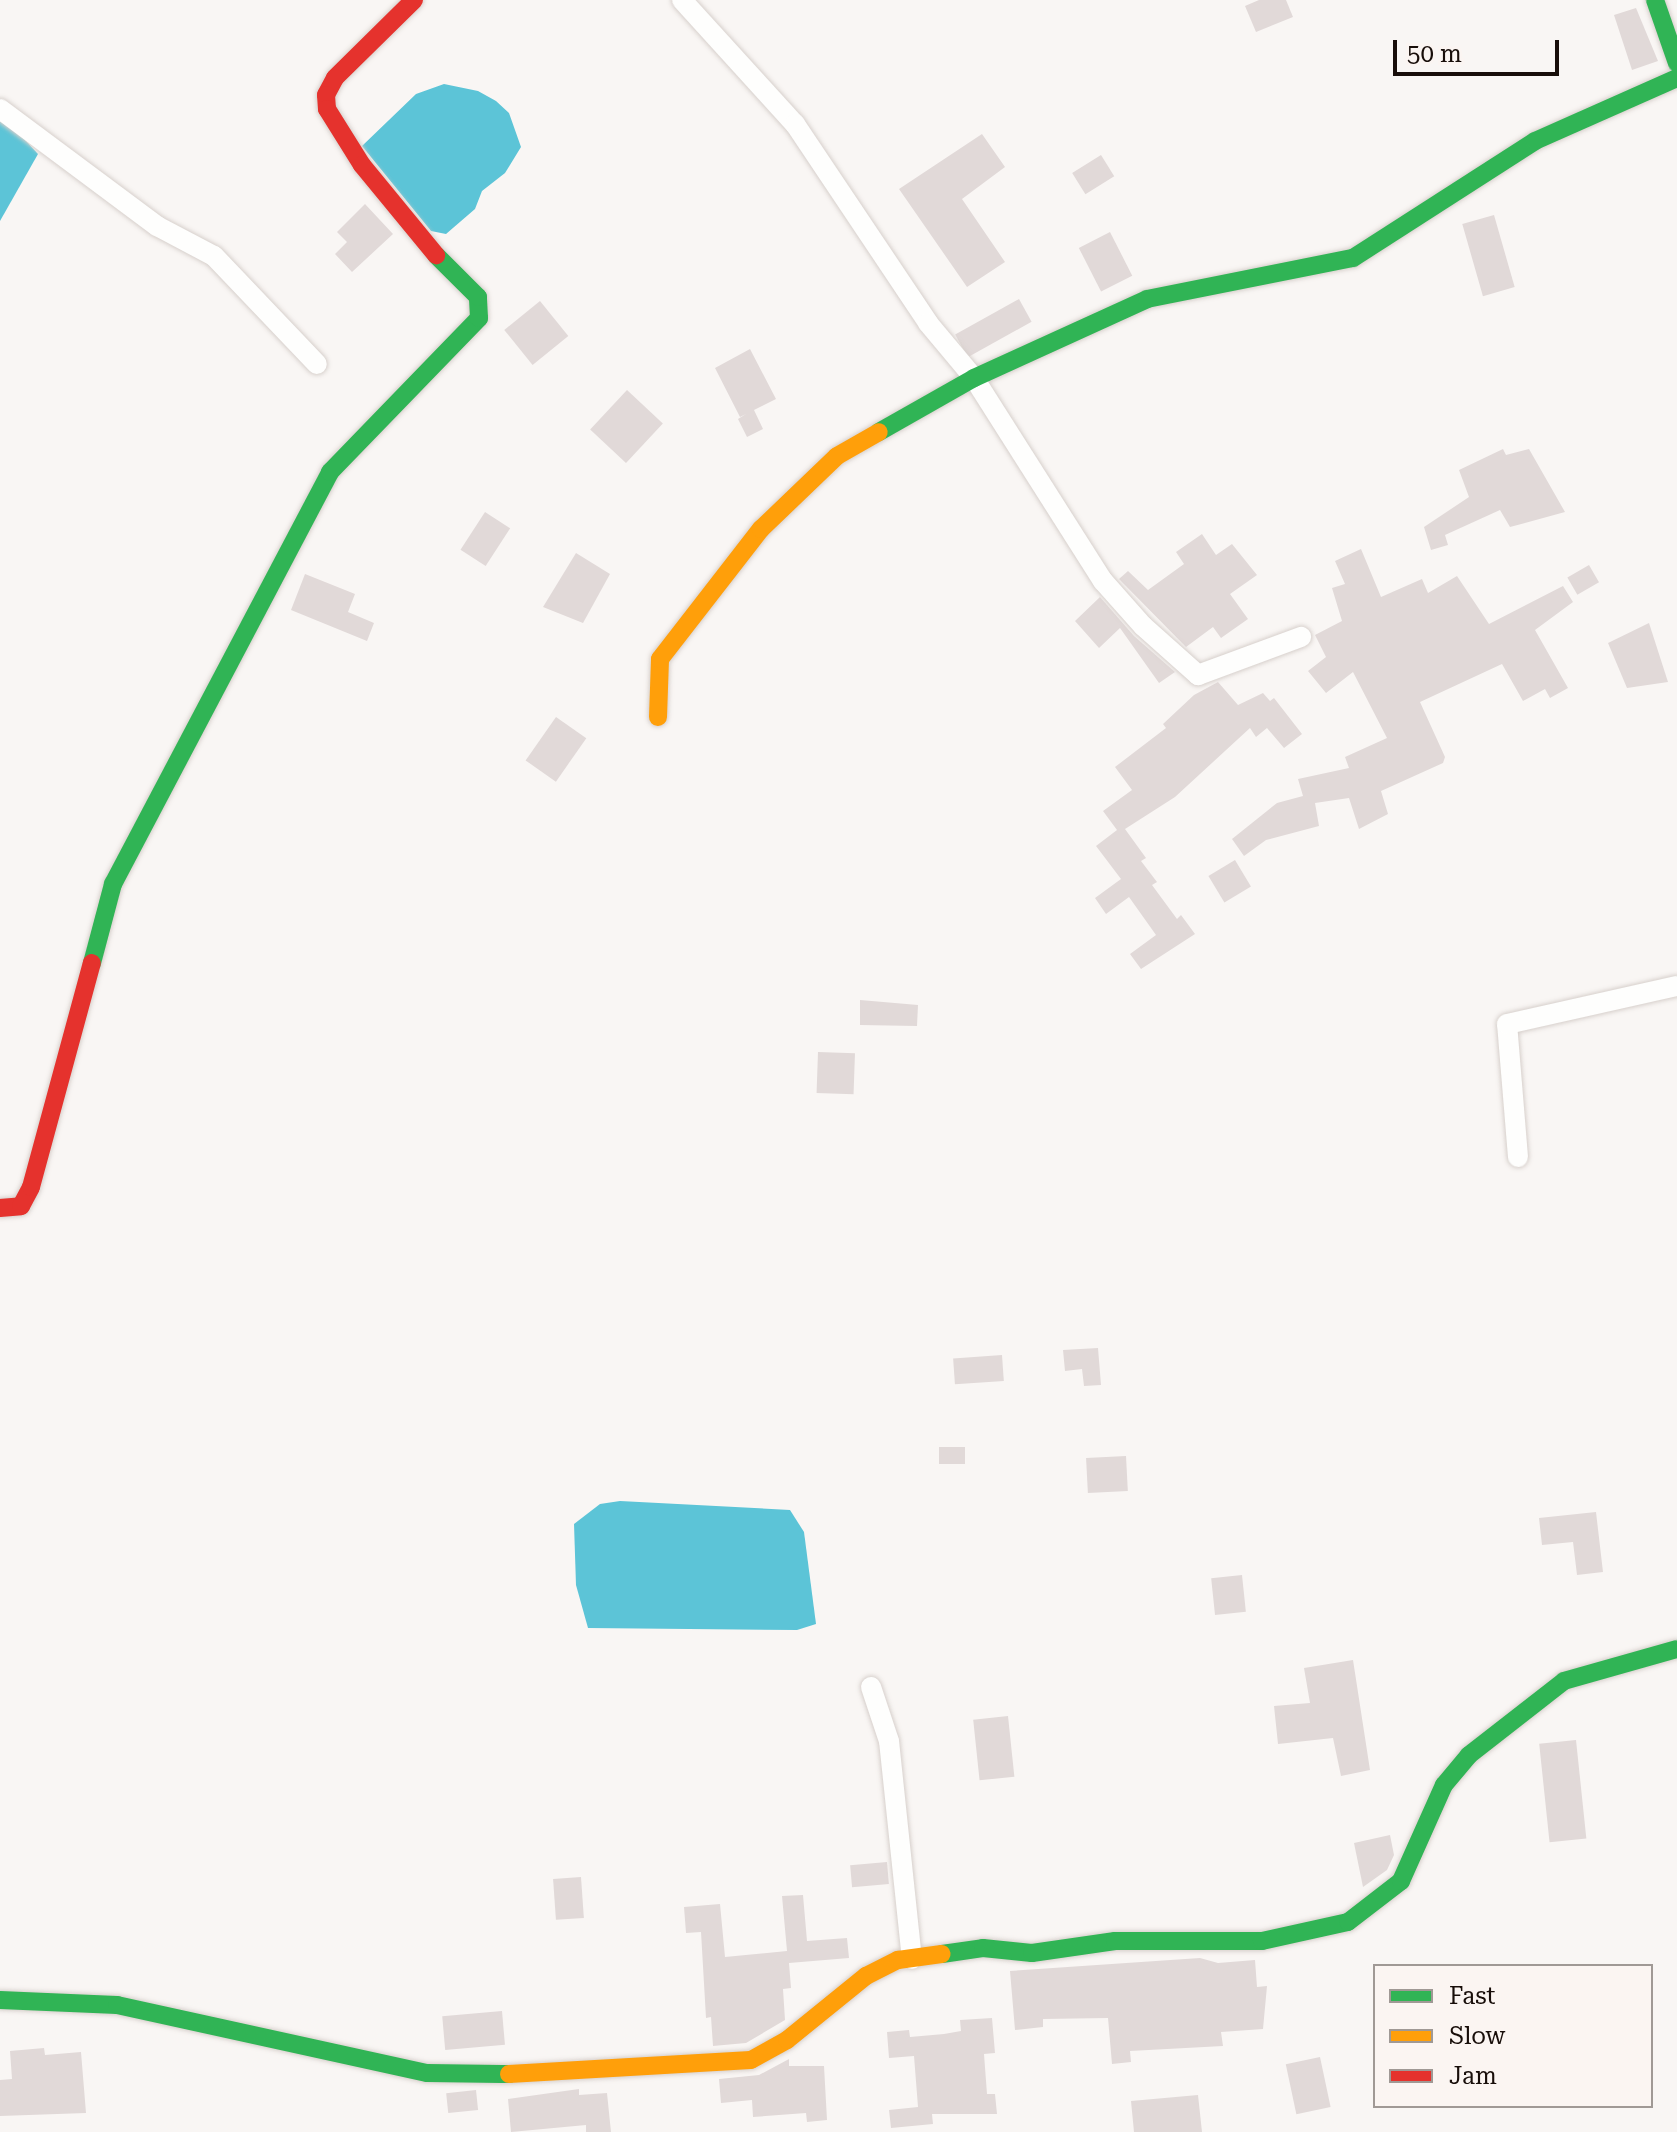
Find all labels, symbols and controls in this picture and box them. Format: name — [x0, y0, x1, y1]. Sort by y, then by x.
scale bar — [1397, 24, 1563, 74]
text: 50 m — [1407, 40, 1462, 68]
legend — [1373, 1964, 1653, 2108]
text: Fast — [1449, 1982, 1496, 2010]
text: Slow — [1449, 2022, 1505, 2050]
text: Jam — [1449, 2062, 1497, 2090]

